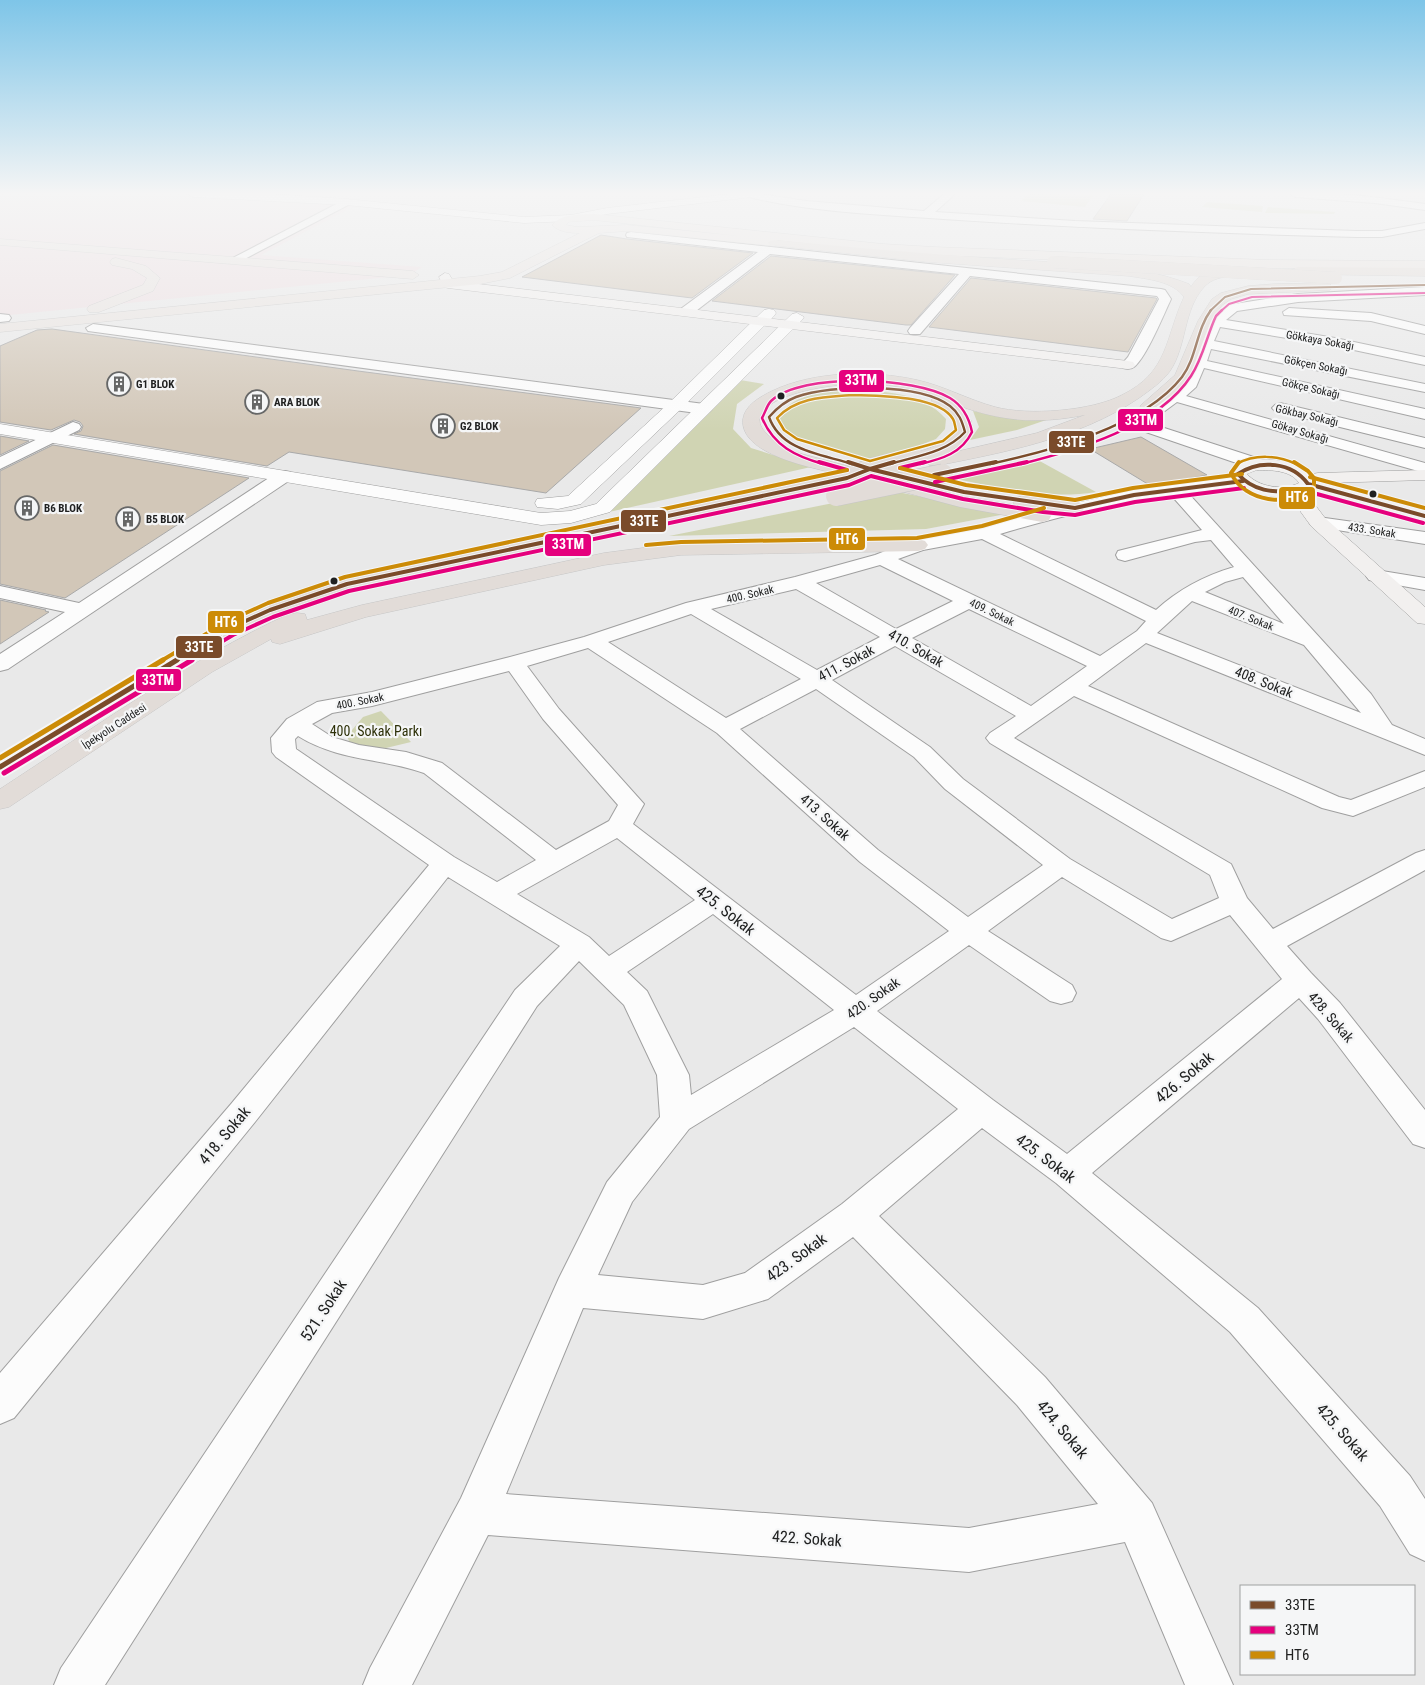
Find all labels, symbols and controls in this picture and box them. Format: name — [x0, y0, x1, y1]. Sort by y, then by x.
street label: Gökkaya Sokağı — [1285, 328, 1355, 353]
street label: Gökçen Sokağı — [1283, 353, 1349, 378]
line badge: 33TM — [838, 369, 885, 393]
building icon: G1 BLOK — [106, 371, 132, 397]
text: 33TM — [845, 372, 877, 388]
street label: Gökçe Sokağı — [1281, 376, 1341, 401]
place label: G1 BLOK — [136, 378, 175, 391]
building icon: ARA BLOK — [244, 389, 270, 415]
unlabelled marker — [776, 391, 786, 401]
place label: ARA BLOK — [274, 396, 320, 409]
street label: Gökbay Sokağı — [1274, 402, 1340, 429]
line badge: 33TM — [1117, 408, 1164, 432]
text: 33TM — [1125, 412, 1157, 428]
building icon: G2 BLOK — [430, 413, 456, 439]
street label: Gökay Sokağı — [1270, 417, 1330, 446]
place label: G2 BLOK — [460, 420, 499, 433]
line badge: 33TE — [1048, 430, 1095, 454]
text: 33TE — [1057, 434, 1085, 450]
line badge: HT6 — [1278, 486, 1316, 510]
text: HT6 — [1285, 489, 1309, 505]
unlabelled marker — [1368, 489, 1378, 499]
building icon: B6 BLOK — [14, 495, 40, 521]
place label: B6 BLOK — [44, 502, 83, 515]
building icon: B5 BLOK — [115, 506, 141, 532]
line badge: 33TE — [620, 509, 667, 533]
place label: B5 BLOK — [146, 513, 185, 526]
text: 33TE — [630, 513, 658, 529]
street label: 433. Sokak — [1347, 520, 1397, 541]
line badge: HT6 — [828, 527, 866, 551]
text: HT6 — [835, 531, 859, 547]
line badge: 33TM — [544, 533, 592, 557]
text: 33TM — [552, 536, 584, 552]
unlabelled marker — [329, 576, 339, 586]
street label: 400. Sokak — [725, 583, 775, 606]
street label: 409. Sokak — [967, 596, 1016, 629]
street label: 407. Sokak — [1226, 603, 1276, 634]
line badge: HT6 — [207, 610, 245, 634]
text: HT6 — [214, 614, 238, 630]
street label: 410. Sokak — [885, 626, 947, 671]
line badge: 33TE — [175, 635, 223, 659]
text: 33TE — [185, 639, 213, 655]
street label: 411. Sokak — [815, 641, 877, 684]
street label: 408. Sokak — [1233, 663, 1296, 701]
line badge: 33TM — [135, 668, 182, 692]
text: 33TM — [142, 672, 174, 688]
street label: 400. Sokak — [335, 691, 385, 712]
street label: İpekyolu Caddesi — [80, 701, 149, 752]
park label: 400. Sokak Parkı — [330, 723, 422, 739]
street label: 413. Sokak — [797, 791, 854, 844]
street label: 425. Sokak — [692, 881, 760, 940]
street label: 420. Sokak — [843, 973, 903, 1022]
street label: 428. Sokak — [1305, 989, 1358, 1046]
street label: 426. Sokak — [1151, 1047, 1218, 1107]
street label: 418. Sokak — [195, 1102, 255, 1168]
street label: 425. Sokak — [1012, 1130, 1080, 1188]
street label: 423. Sokak — [762, 1229, 831, 1286]
street label: 521. Sokak — [296, 1275, 351, 1345]
street label: 424. Sokak — [1033, 1396, 1093, 1463]
street label: 425. Sokak — [1312, 1400, 1373, 1466]
street label: 422. Sokak — [771, 1527, 843, 1550]
legend — [1240, 1585, 1415, 1675]
text: 33TE — [1285, 1596, 1315, 1614]
text: 33TM — [1285, 1621, 1319, 1639]
text: HT6 — [1285, 1646, 1309, 1664]

